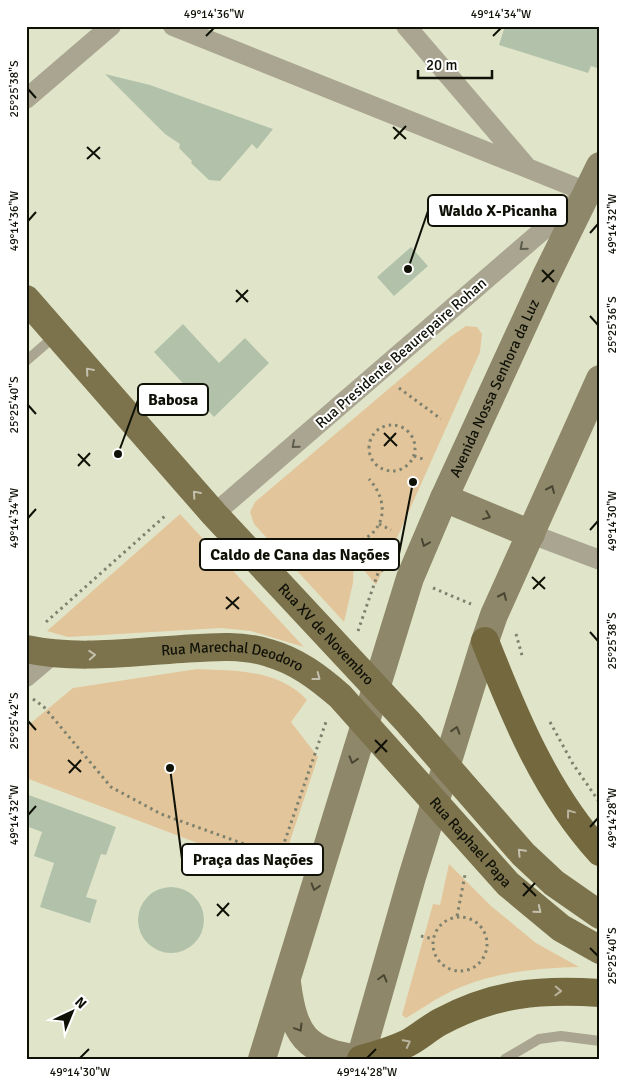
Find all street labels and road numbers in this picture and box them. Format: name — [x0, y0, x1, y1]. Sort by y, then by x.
street label: Rua Presidente Beaurepaire Rohan — [312, 274, 490, 432]
street label: Avenida Nossa Senhora da Luz — [446, 296, 543, 480]
street label: Rua XV de Novembro — [274, 580, 378, 689]
street label: Rua Marechal Deodoro — [160, 638, 307, 675]
street label: Rua Raphael Papa — [426, 794, 516, 891]

